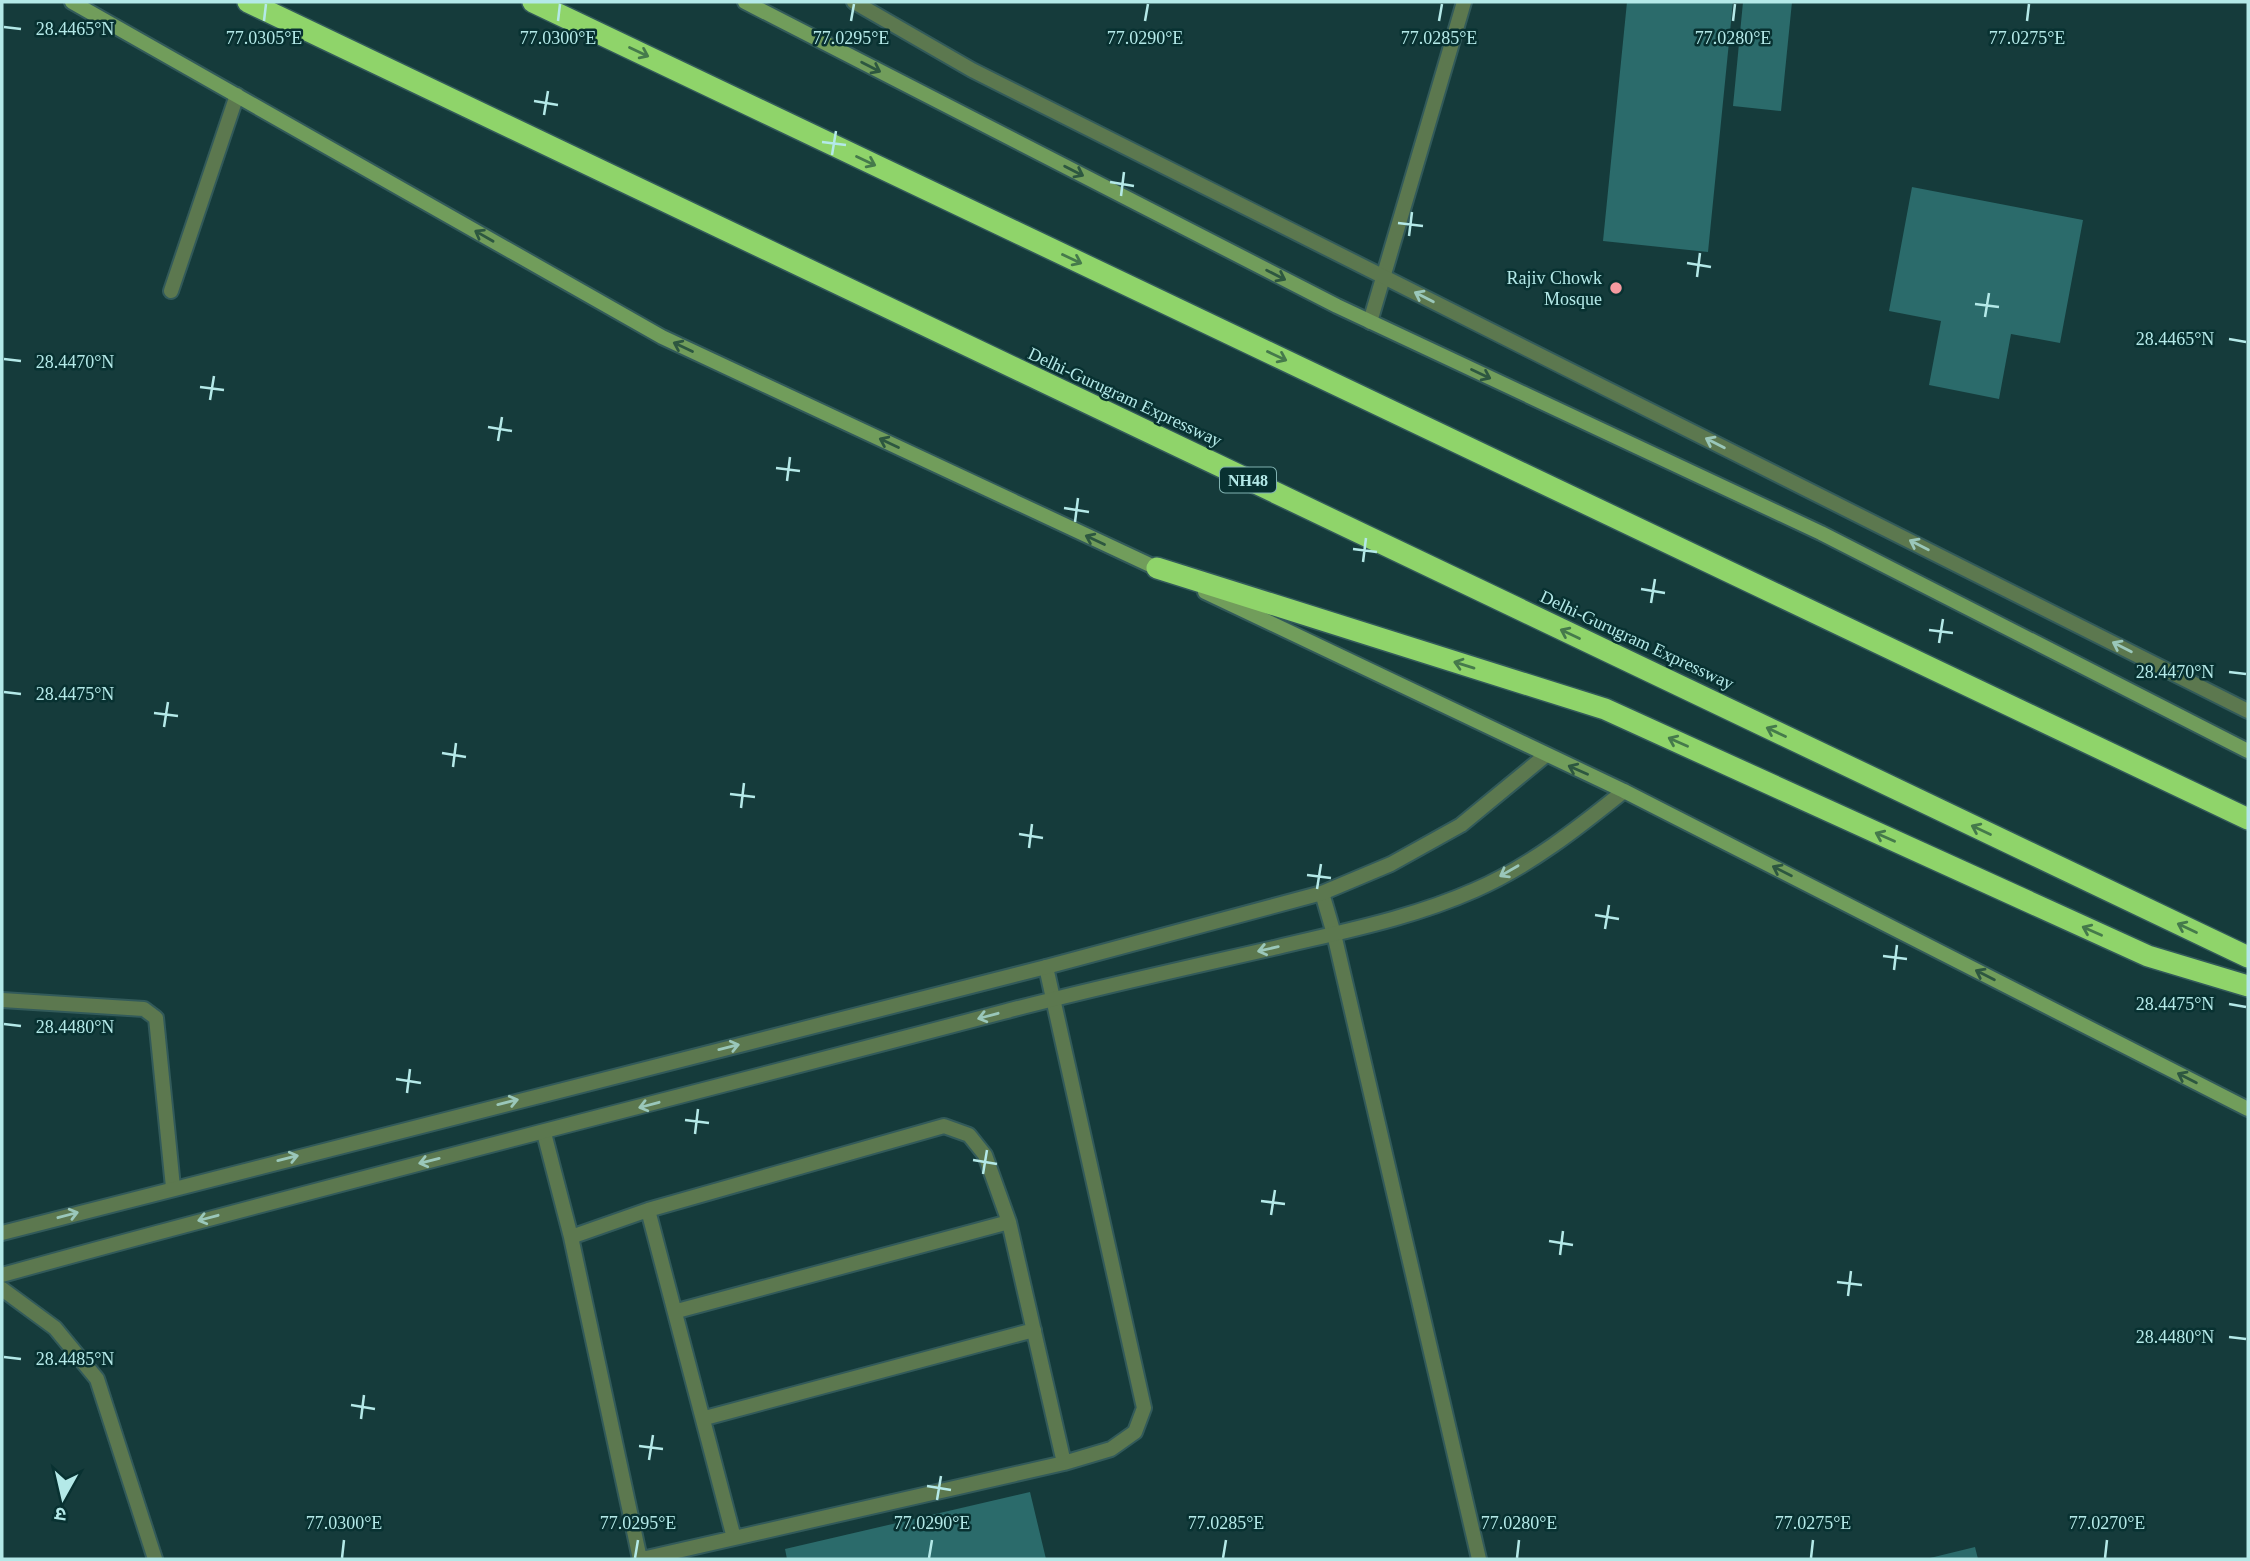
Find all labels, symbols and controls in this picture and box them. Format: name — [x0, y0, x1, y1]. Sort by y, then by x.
text: 28.4465°N — [36, 19, 114, 39]
text: 77.0305°E — [226, 28, 302, 48]
text: 77.0300°E — [520, 28, 596, 48]
text: 77.0295°E — [813, 28, 889, 48]
text: 77.0290°E — [1107, 28, 1183, 48]
text: 77.0285°E — [1401, 28, 1477, 48]
text: 77.0280°E — [1695, 28, 1771, 48]
text: 77.0275°E — [1989, 28, 2065, 48]
one-way arrow — [628, 46, 649, 59]
one-way arrow — [860, 60, 881, 74]
one-way arrow — [855, 154, 876, 168]
one-way arrow — [1063, 164, 1083, 178]
one-way arrow — [475, 229, 495, 243]
one-way arrow — [1061, 253, 1082, 266]
one-way arrow — [1265, 268, 1286, 282]
place label: Rajiv Chowk Mosque — [1506, 268, 1602, 309]
marker: Rajiv Chowk Mosque — [1608, 280, 1624, 296]
one-way arrow — [1414, 289, 1435, 303]
text: 28.4465°N — [2136, 329, 2214, 349]
one-way arrow — [673, 340, 694, 353]
street label: Delhi-Gurugram Expressway — [1025, 343, 1225, 451]
one-way arrow — [1266, 350, 1287, 364]
text: 28.4470°N — [36, 352, 114, 372]
one-way arrow — [1469, 368, 1491, 381]
one-way arrow — [879, 436, 900, 449]
one-way arrow — [1705, 436, 1726, 450]
road number: NH48 — [1220, 467, 1276, 492]
one-way arrow — [1085, 532, 1106, 546]
one-way arrow — [1909, 538, 1929, 552]
street label: Delhi-Gurugram Expressway — [1537, 586, 1737, 694]
one-way arrow — [1560, 627, 1582, 640]
one-way arrow — [2112, 640, 2133, 654]
one-way arrow — [1454, 658, 1476, 670]
text: 28.4470°N — [2136, 662, 2214, 682]
text: 28.4475°N — [36, 684, 114, 704]
one-way arrow — [1766, 725, 1787, 738]
one-way arrow — [1668, 735, 1689, 748]
one-way arrow — [1568, 763, 1589, 776]
one-way arrow — [1971, 823, 1992, 836]
one-way arrow — [1875, 830, 1896, 843]
one-way arrow — [1772, 864, 1793, 878]
one-way arrow — [1499, 865, 1520, 878]
one-way arrow — [2177, 920, 2198, 934]
one-way arrow — [2082, 924, 2103, 937]
one-way arrow — [1257, 943, 1280, 956]
one-way arrow — [1975, 967, 1996, 981]
text: 28.4475°N — [2136, 994, 2214, 1014]
one-way arrow — [977, 1010, 1000, 1023]
text: 28.4480°N — [36, 1017, 114, 1037]
one-way arrow — [717, 1040, 740, 1053]
one-way arrow — [2178, 1070, 2198, 1084]
one-way arrow — [497, 1095, 519, 1108]
one-way arrow — [638, 1099, 661, 1112]
one-way arrow — [276, 1151, 299, 1164]
one-way arrow — [418, 1155, 440, 1168]
one-way arrow — [56, 1208, 79, 1221]
one-way arrow — [198, 1212, 220, 1225]
text: 28.4480°N — [2136, 1327, 2214, 1347]
text: 28.4485°N — [36, 1349, 114, 1369]
north arrow — [28, 1463, 98, 1533]
text: उ — [53, 1503, 68, 1526]
text: 77.0300°E — [306, 1513, 382, 1533]
text: 77.0295°E — [600, 1513, 676, 1533]
text: 77.0290°E — [894, 1513, 970, 1533]
text: 77.0285°E — [1188, 1513, 1264, 1533]
text: 77.0280°E — [1481, 1513, 1557, 1533]
text: 77.0275°E — [1775, 1513, 1851, 1533]
text: 77.0270°E — [2069, 1513, 2145, 1533]

